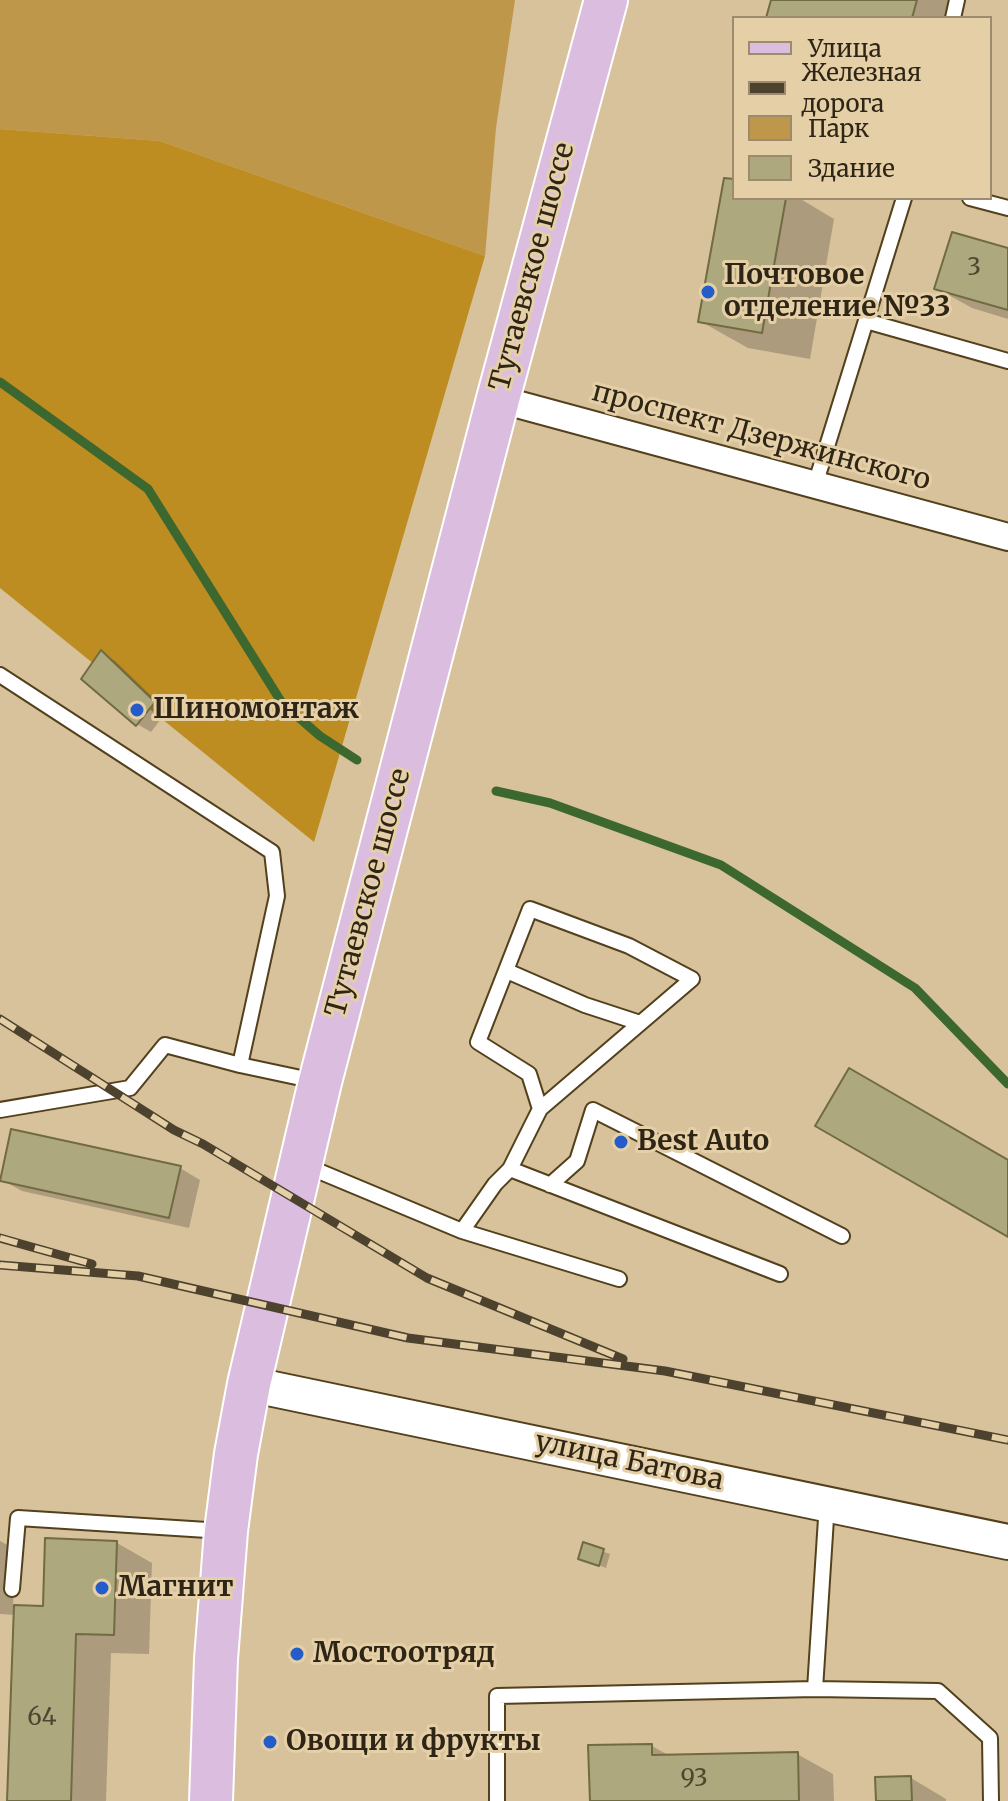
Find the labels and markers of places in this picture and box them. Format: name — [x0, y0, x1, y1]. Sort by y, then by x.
place label: Почтовое отделение №33 — [724, 259, 950, 325]
marker: Почтовое отделение №33 — [699, 283, 717, 301]
place label: Шиномонтаж — [153, 693, 359, 727]
marker: Шиномонтаж — [128, 701, 146, 719]
place label: Best Auto — [637, 1125, 769, 1159]
marker: Best Auto — [612, 1133, 630, 1151]
place label: Магнит — [118, 1571, 233, 1605]
marker: Магнит — [93, 1579, 111, 1597]
place label: Мостоотряд — [313, 1637, 495, 1671]
marker: Мостоотряд — [288, 1645, 306, 1663]
place label: Овощи и фрукты — [286, 1725, 541, 1759]
marker: Овощи и фрукты — [261, 1733, 279, 1751]

